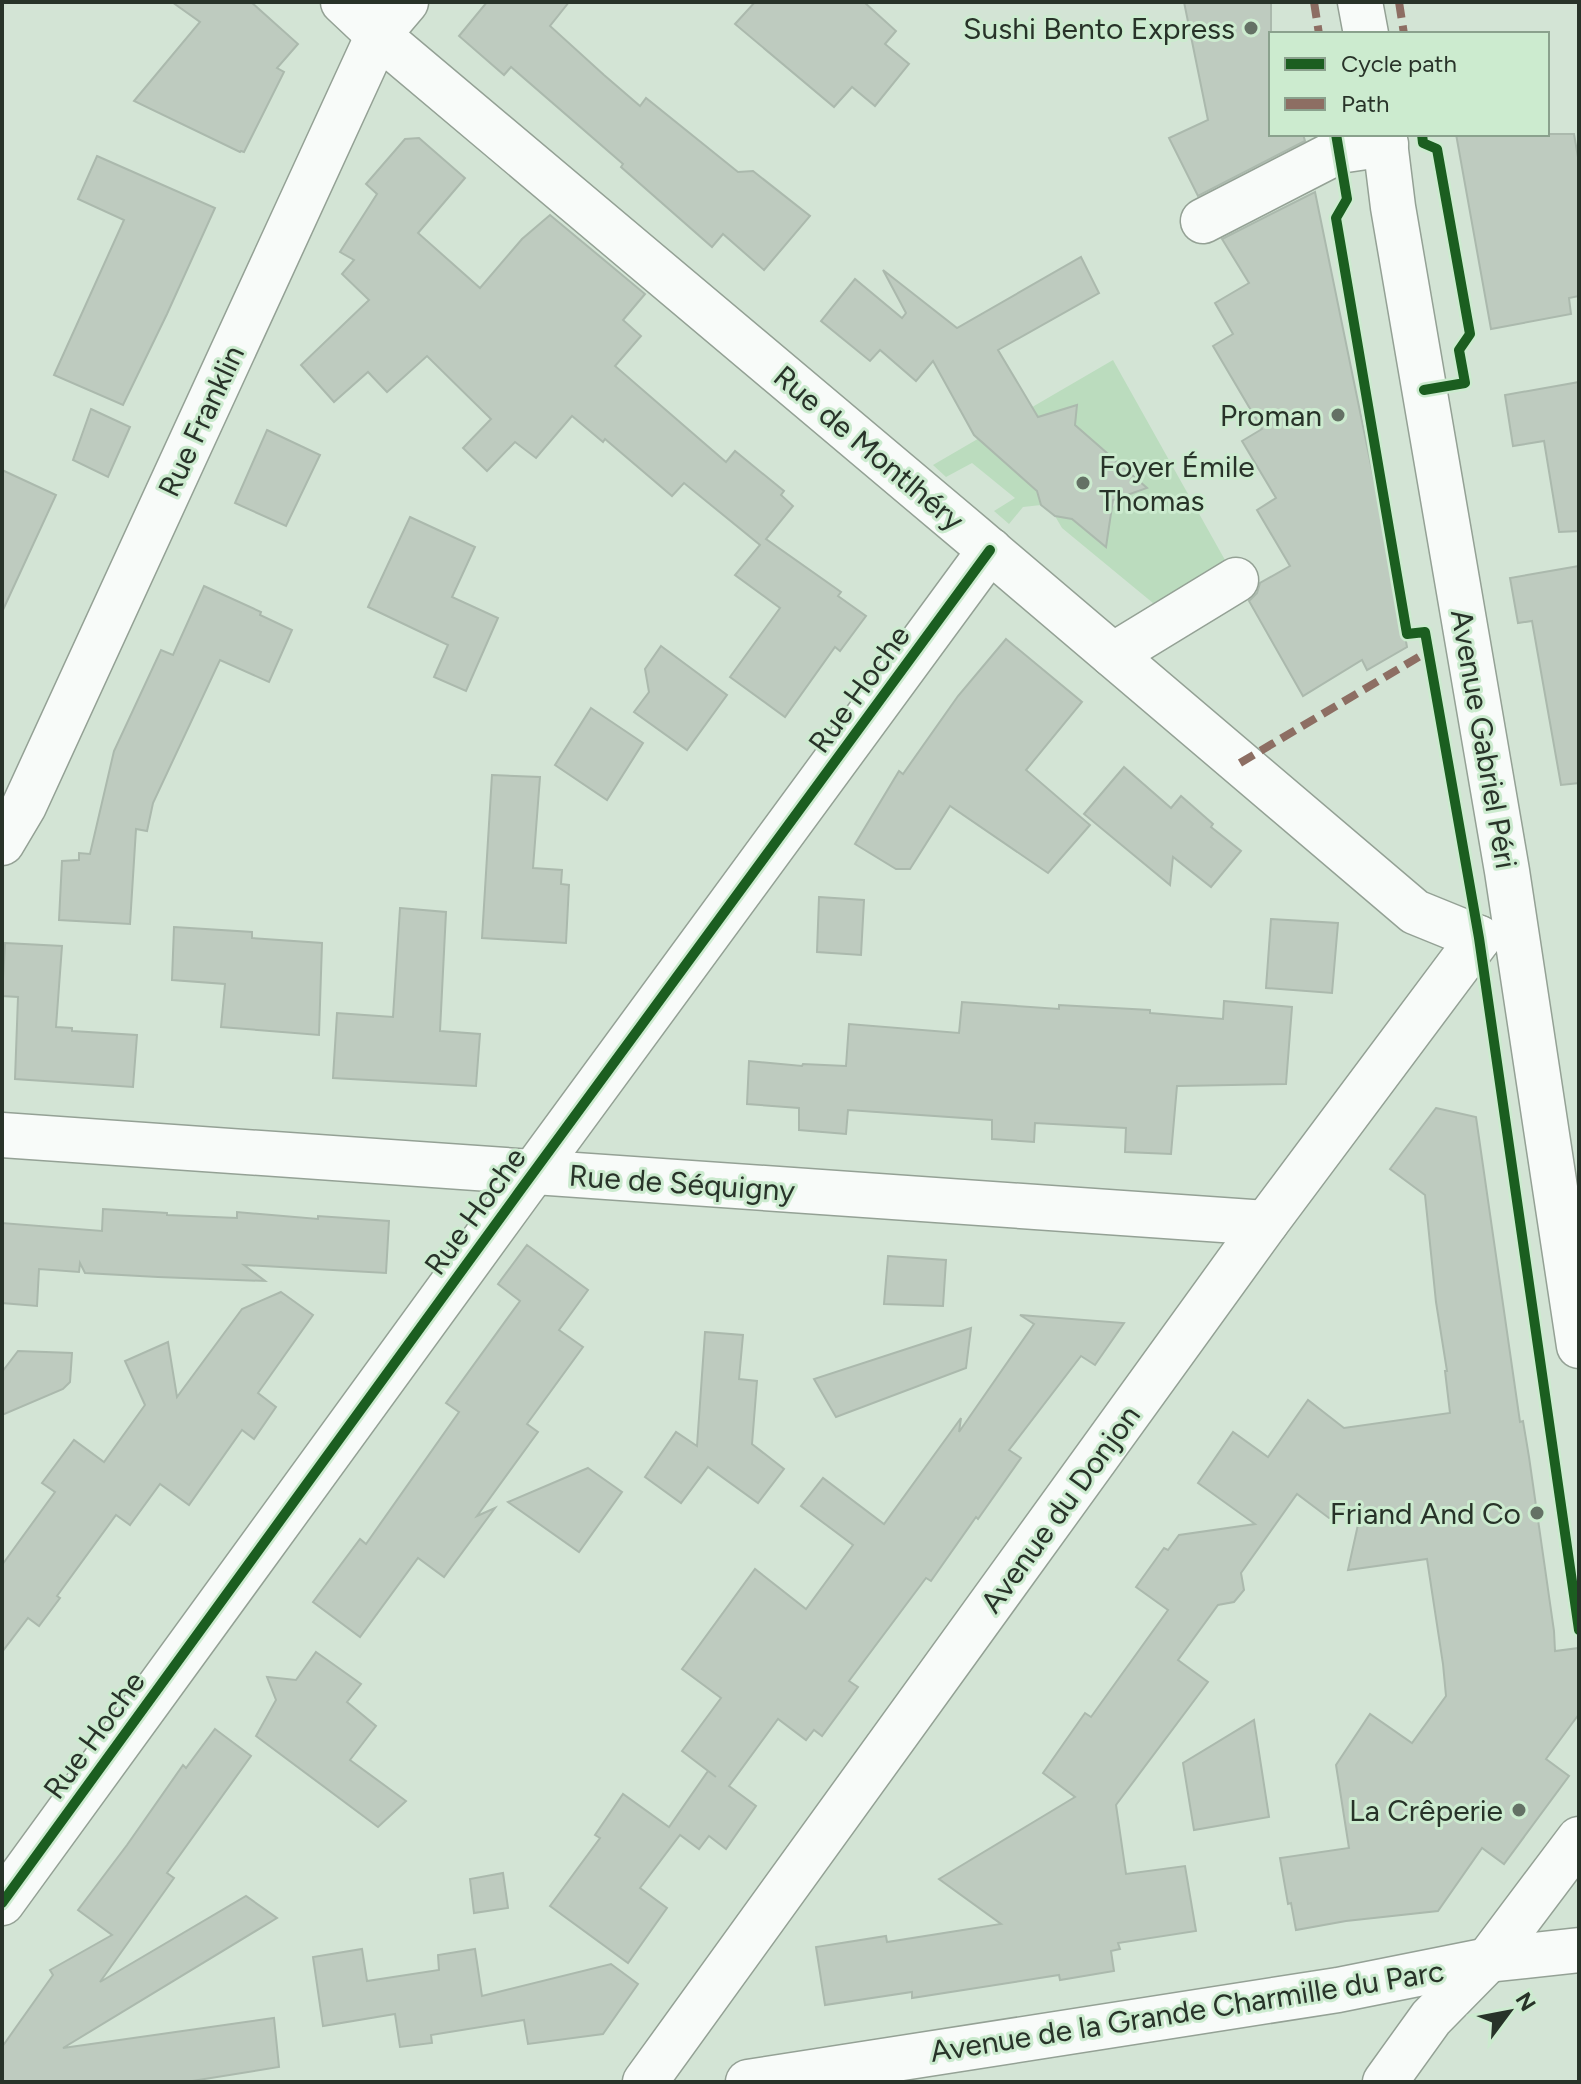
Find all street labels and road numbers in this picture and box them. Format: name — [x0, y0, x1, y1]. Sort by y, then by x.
street label: Rue Franklin — [150, 340, 252, 502]
street label: Rue de Montlhéry — [766, 358, 972, 539]
street label: Avenue Gabriel Péri — [1443, 606, 1525, 872]
street label: Rue Hoche — [800, 618, 918, 760]
street label: Rue Hoche — [416, 1140, 534, 1282]
street label: Rue de Séquigny — [568, 1157, 796, 1209]
street label: Avenue du Donjon — [972, 1398, 1148, 1620]
street label: Rue Hoche — [35, 1664, 153, 1806]
street label: Avenue de la Grande Charmille du Parc — [927, 1952, 1447, 2070]

